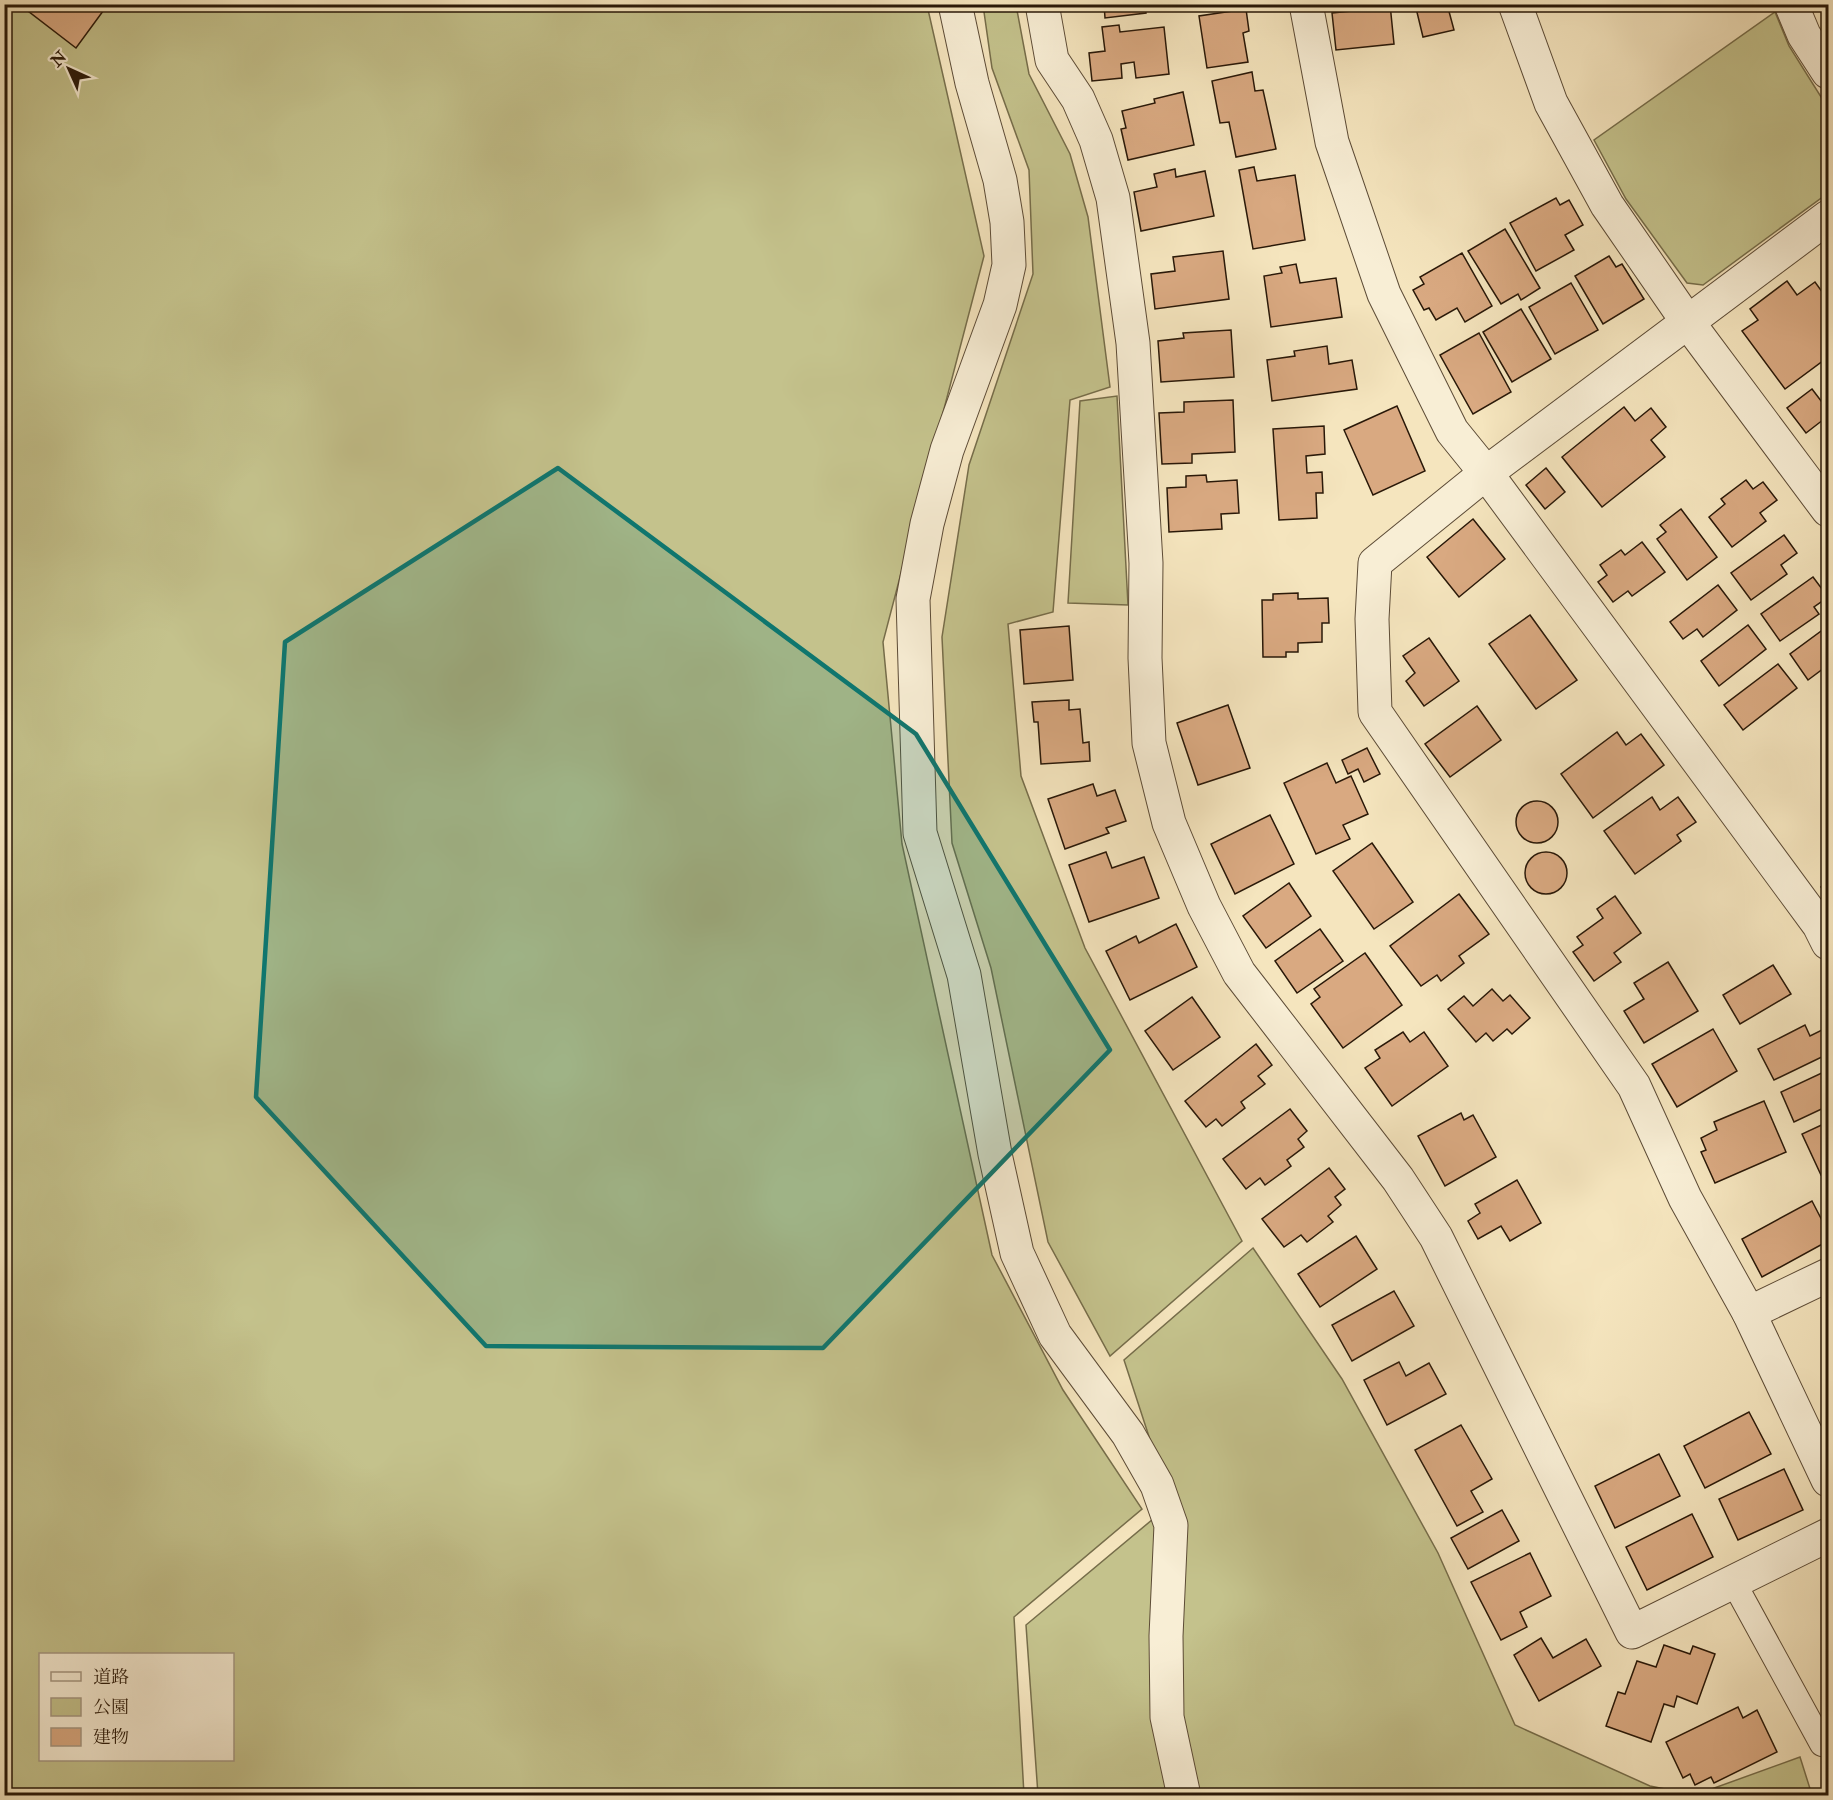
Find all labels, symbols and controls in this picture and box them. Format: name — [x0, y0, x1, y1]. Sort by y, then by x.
north arrow — [39, 39, 99, 99]
text: N — [46, 46, 72, 72]
legend — [39, 1653, 234, 1761]
text: 道路 — [93, 1666, 129, 1689]
text: 公園 — [93, 1696, 129, 1719]
text: 建物 — [93, 1726, 129, 1749]

